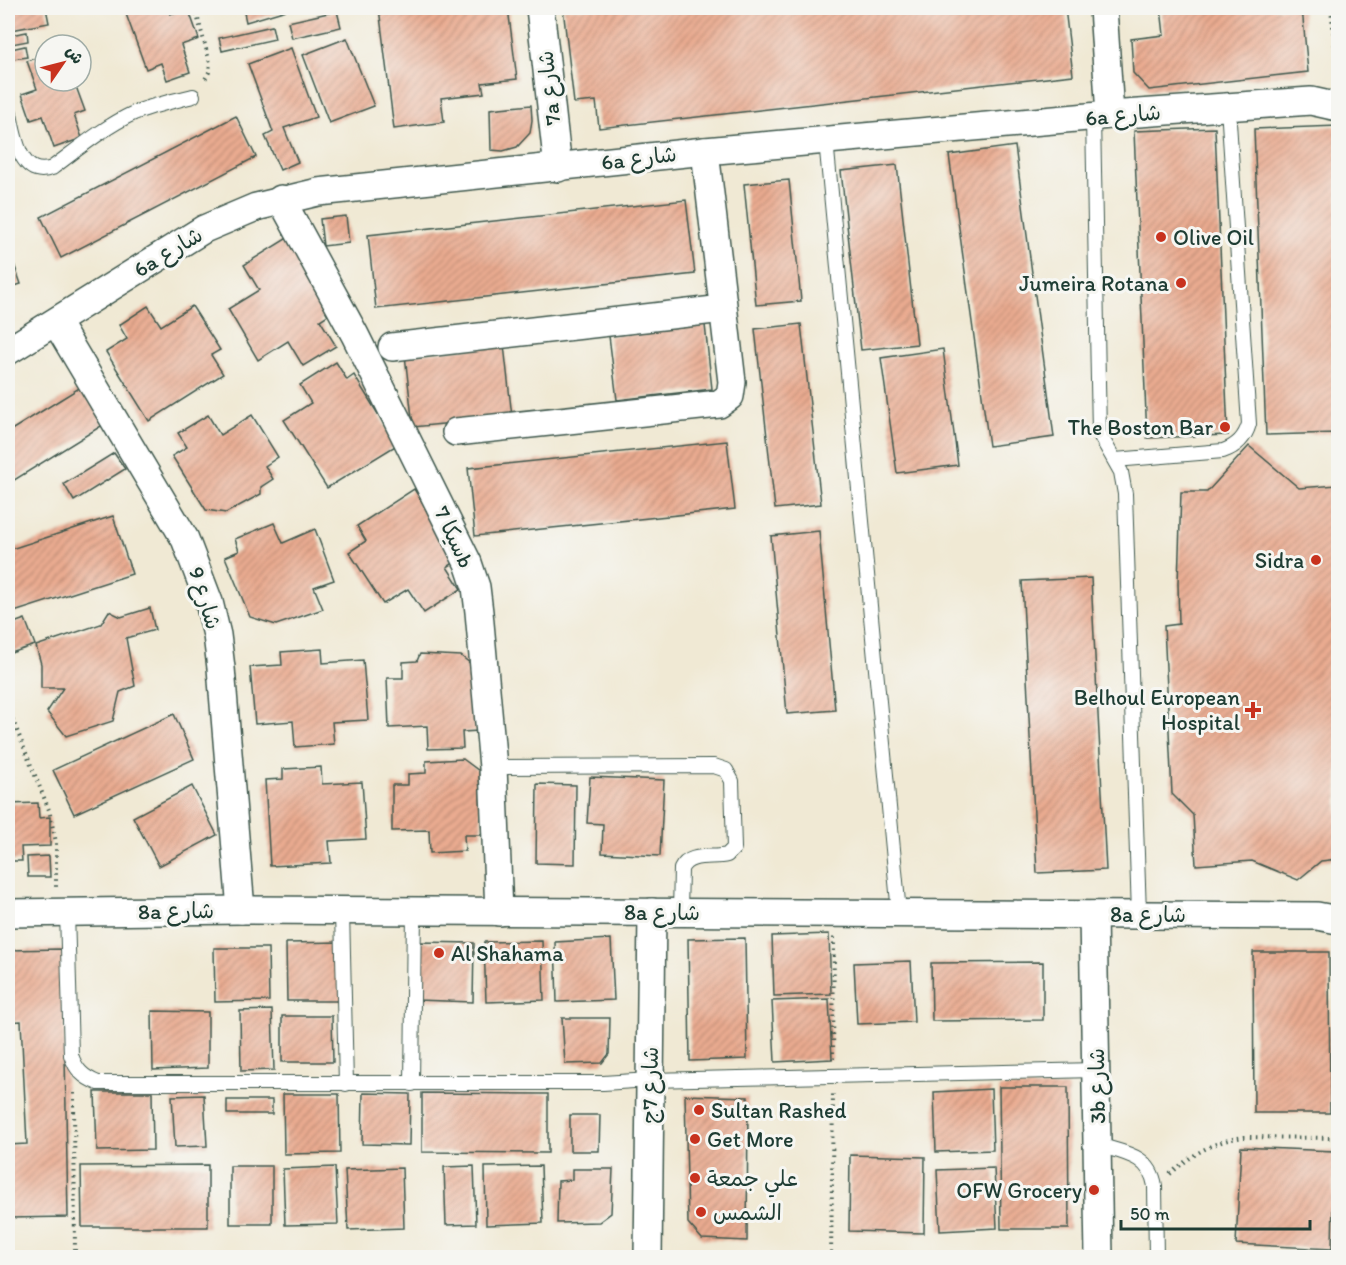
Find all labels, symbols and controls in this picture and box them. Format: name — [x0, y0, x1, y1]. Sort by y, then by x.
north arrow — [33, 33, 93, 93]
text: ش — [62, 42, 88, 67]
street label: 7a شارع — [532, 49, 568, 127]
street label: 6a شارع — [1084, 98, 1162, 134]
street label: 6a شارع — [600, 140, 678, 178]
street label: 6a شارع — [129, 221, 208, 285]
place label: Olive Oil — [1173, 224, 1254, 251]
marker: Olive Oil — [1154, 230, 1168, 244]
place label: Jumeira Rotana — [1019, 270, 1170, 297]
marker: Jumeira Rotana — [1174, 276, 1188, 290]
place label: The Boston Bar — [1068, 414, 1214, 441]
marker: The Boston Bar — [1218, 420, 1232, 434]
street label: سيكا 7b — [428, 502, 480, 572]
place label: Sidra — [1255, 547, 1304, 574]
marker: Sidra — [1309, 553, 1323, 567]
street label: شارع 9 — [181, 563, 227, 633]
place label: Belhoul European Hospital — [1074, 684, 1241, 736]
marker: Belhoul European Hospital — [1244, 701, 1262, 719]
street label: 8a شارع — [138, 897, 214, 927]
street label: 8a شارع — [624, 899, 700, 928]
street label: 8a شارع — [1110, 901, 1186, 930]
place label: Al Shahama — [451, 940, 564, 967]
marker: Al Shahama — [432, 946, 446, 960]
street label: شارع 7ج — [636, 1046, 666, 1124]
street label: 3b شارع — [1083, 1048, 1113, 1124]
place label: Sultan Rashed — [711, 1097, 846, 1124]
marker: Sultan Rashed — [692, 1103, 706, 1117]
place label: Get More — [707, 1126, 794, 1153]
marker: Get More — [688, 1132, 702, 1146]
place label: علي جمعة — [707, 1165, 798, 1198]
marker: علي جمعة — [688, 1171, 702, 1185]
place label: OFW Grocery — [956, 1177, 1083, 1204]
marker: OFW Grocery — [1087, 1183, 1101, 1197]
scale bar — [1121, 1193, 1310, 1231]
place label: الشمس — [713, 1199, 782, 1226]
text: 50 m — [1130, 1203, 1170, 1225]
marker: الشمس — [694, 1205, 708, 1219]

